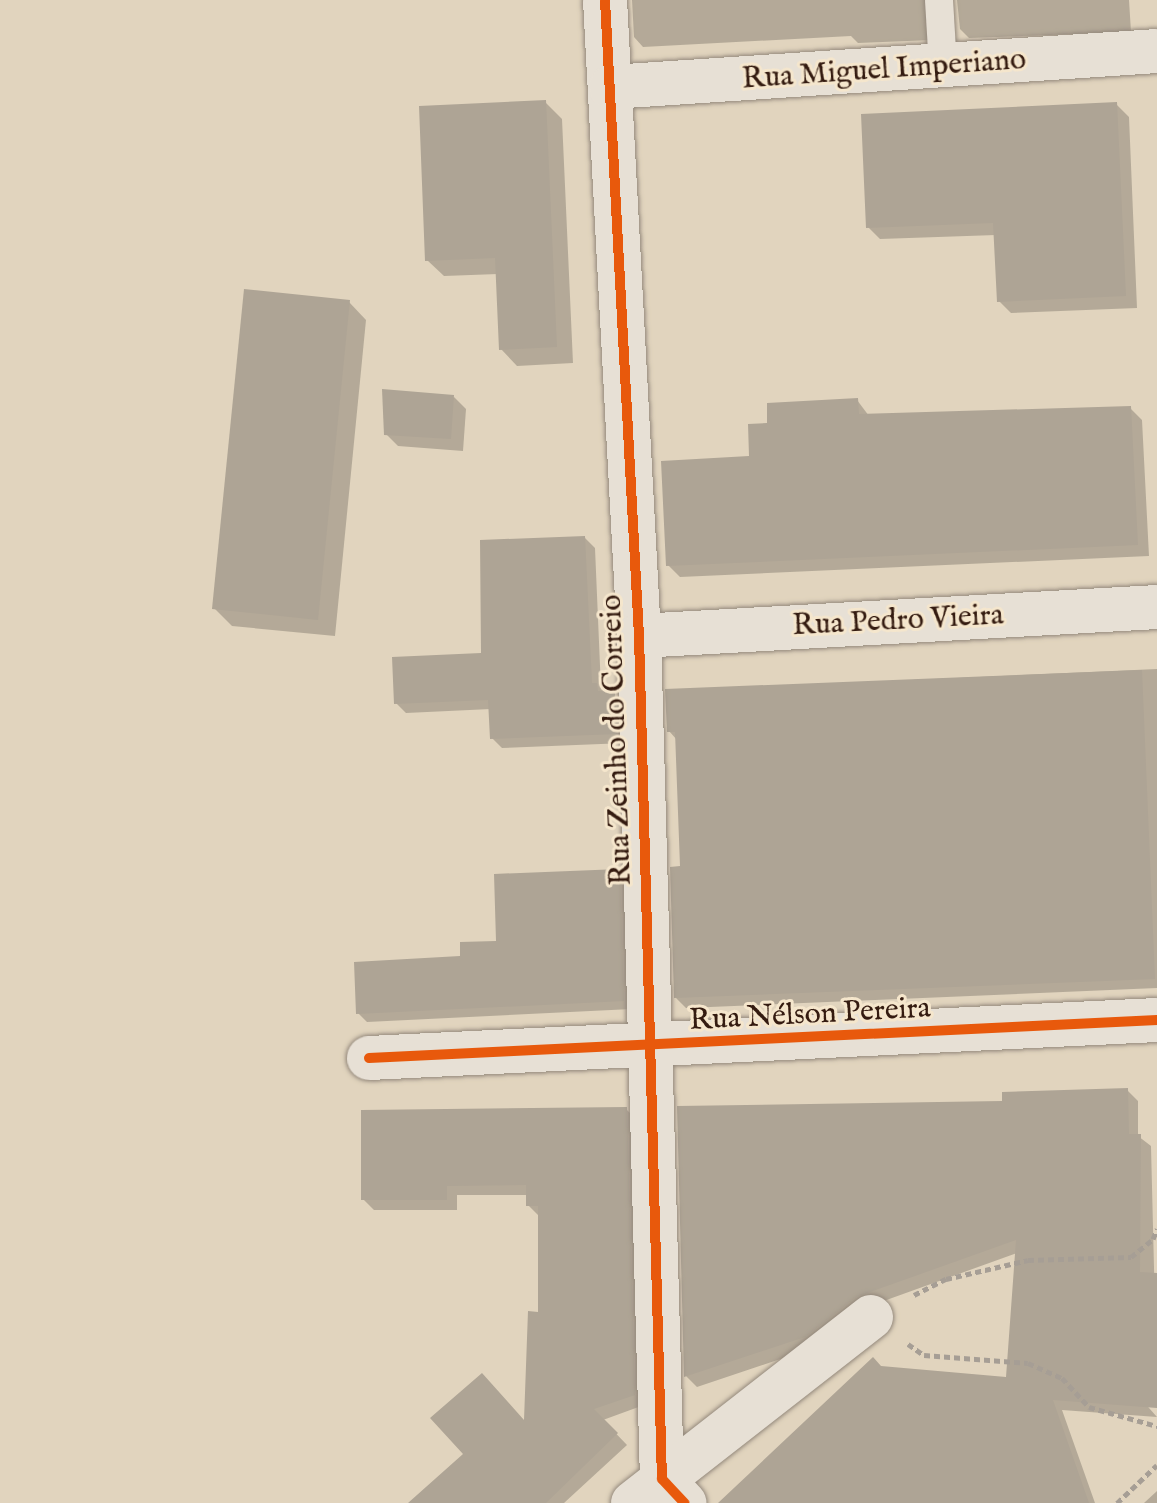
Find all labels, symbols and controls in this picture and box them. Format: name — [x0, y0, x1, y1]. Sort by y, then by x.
street label: Rua Miguel Imperiano — [741, 42, 1027, 98]
street label: Rua Zeinho do Correio — [594, 594, 640, 886]
street label: Rua Pedro Vieira — [791, 597, 1005, 645]
street label: Rua Nélson Pereira — [688, 991, 932, 1039]

